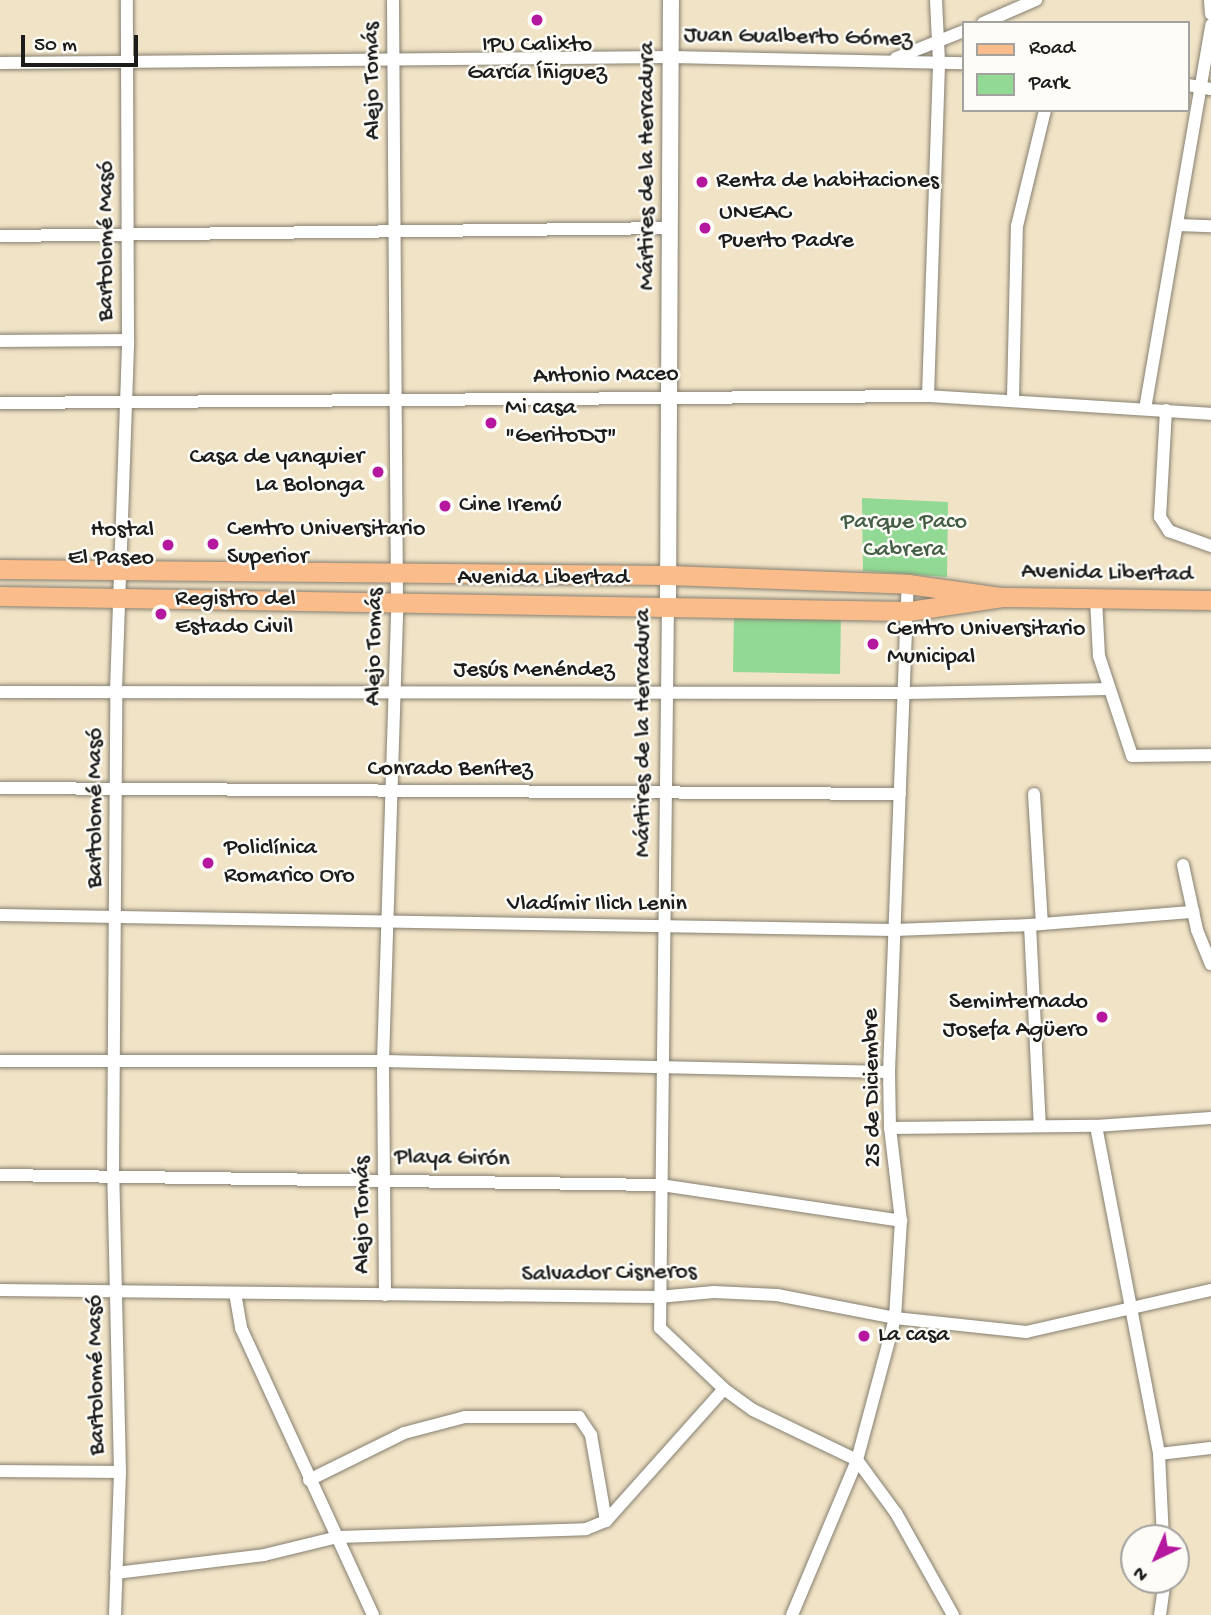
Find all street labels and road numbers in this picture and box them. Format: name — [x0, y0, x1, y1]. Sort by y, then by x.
street label: Alejo Tomás — [358, 22, 388, 140]
street label: Juan Gualberto Gómez — [684, 22, 912, 54]
street label: Mártires de la Herradura — [634, 42, 662, 290]
street label: Bartolomé Masó — [93, 161, 121, 321]
street label: Antonio Maceo — [533, 360, 679, 392]
street label: Avenida Libertad — [1021, 558, 1193, 590]
street label: Avenida Libertad — [457, 565, 629, 593]
street label: Alejo Tomás — [360, 588, 390, 706]
street label: Mártires de la Herradura — [630, 609, 658, 857]
street label: Jesús Menéndez — [454, 657, 614, 685]
street label: Bartolomé Masó — [82, 728, 110, 888]
street label: Conrado Benítez — [368, 756, 532, 784]
street label: Vladímir Ilich Lenin — [507, 891, 687, 919]
street label: 25 de Diciembre — [857, 1008, 889, 1168]
street label: Playa Girón — [394, 1144, 510, 1174]
street label: Alejo Tomás — [349, 1156, 377, 1274]
street label: Salvador Cisneros — [521, 1258, 697, 1290]
street label: Bartolomé Masó — [81, 1295, 113, 1455]

